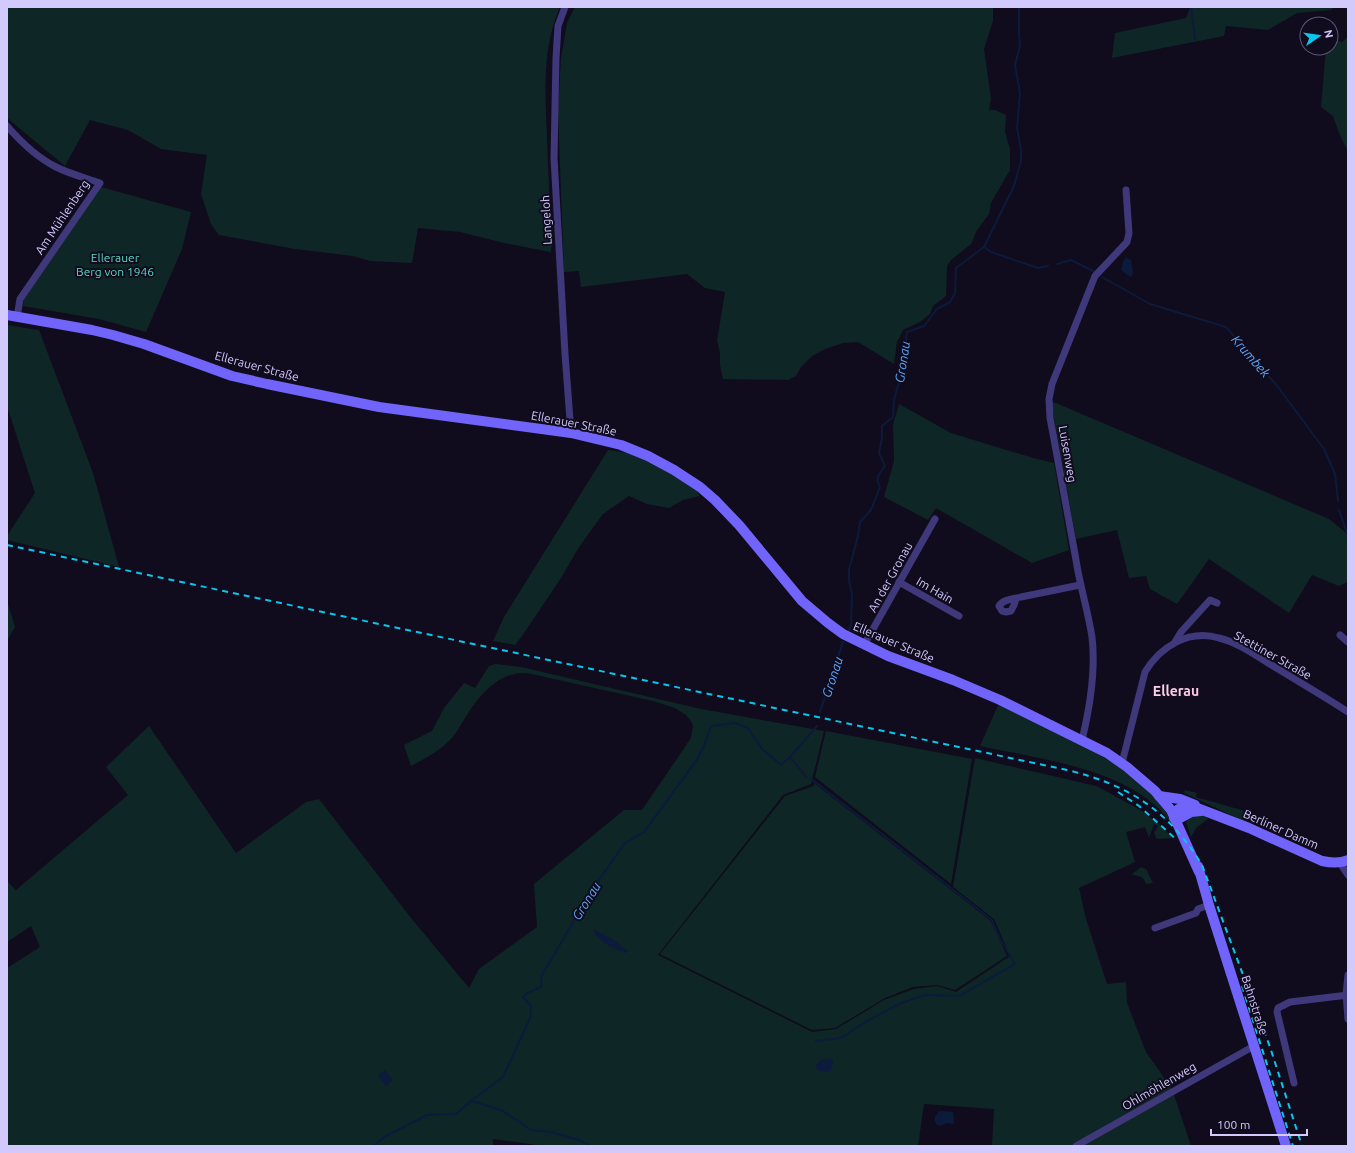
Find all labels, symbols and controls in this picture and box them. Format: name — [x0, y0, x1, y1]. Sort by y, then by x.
north arrow — [1299, 16, 1339, 56]
text: N — [1322, 28, 1336, 39]
street label: Am Mühlenberg — [32, 177, 92, 257]
street label: Langeloh — [538, 195, 554, 245]
park label: Ellerauer Berg von 1946 — [76, 251, 154, 278]
water label: Krumbek — [1229, 332, 1273, 380]
water label: Gronau — [892, 340, 912, 384]
street label: Ellerauer Straße — [213, 349, 301, 383]
street label: Ellerauer Straße — [530, 408, 618, 438]
street label: Luisenweg — [1057, 425, 1079, 483]
street label: An der Gronau — [865, 540, 915, 614]
street label: Im Hain — [914, 574, 956, 606]
street label: Ellerauer Straße — [852, 619, 936, 665]
street label: Stettiner Straße — [1232, 628, 1314, 682]
water label: Gronau — [819, 655, 845, 699]
district label: Ellerau — [1153, 683, 1199, 699]
street label: Berliner Damm — [1241, 807, 1321, 851]
water label: Gronau — [569, 880, 603, 922]
street label: Bahnstraße — [1239, 974, 1271, 1036]
street label: Ohlmöhlenweg — [1120, 1060, 1198, 1112]
scale bar — [1211, 1111, 1307, 1137]
text: 100 m — [1217, 1118, 1250, 1131]

